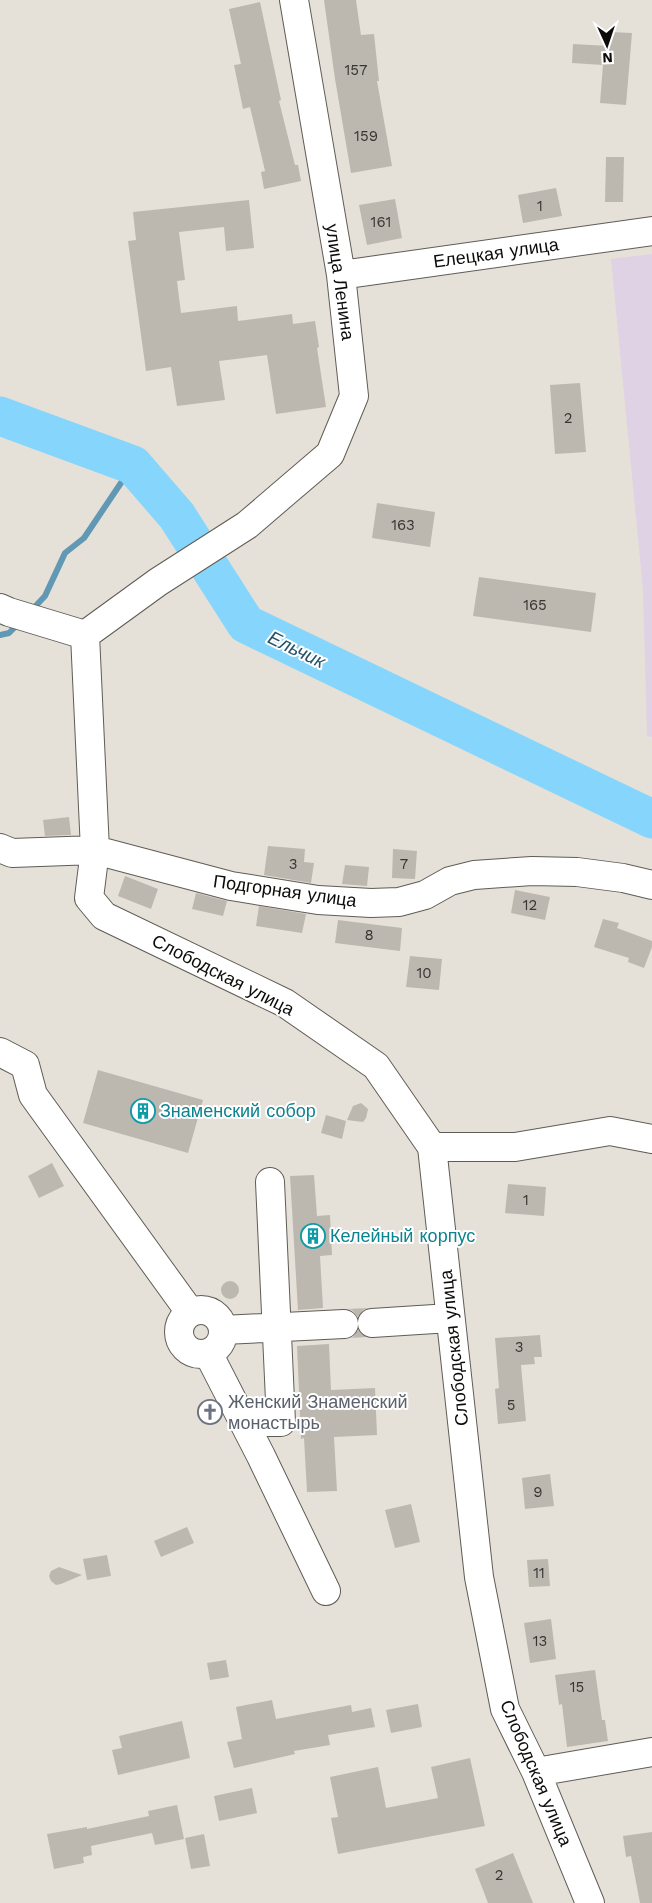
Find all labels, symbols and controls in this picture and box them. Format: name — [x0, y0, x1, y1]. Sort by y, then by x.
north arrow — [582, 20, 632, 70]
text: N — [602, 50, 613, 66]
house number: 157 — [345, 61, 368, 79]
house number: 159 — [354, 127, 378, 145]
house number: 1 — [537, 197, 543, 215]
house number: 161 — [371, 213, 391, 231]
street label: улица Ленина — [322, 222, 359, 342]
street label: Елецкая улица — [432, 233, 561, 272]
house number: 2 — [564, 409, 572, 427]
house number: 163 — [391, 516, 415, 534]
house number: 165 — [523, 596, 547, 614]
water label: Ельчик — [264, 626, 330, 674]
house number: 3 — [289, 855, 297, 873]
house number: 7 — [400, 855, 408, 873]
street label: Подгорная улица — [212, 870, 359, 911]
house number: 12 — [523, 896, 537, 914]
house number: 8 — [364, 926, 374, 944]
street label: Слободская улица — [149, 930, 299, 1020]
house number: 10 — [416, 964, 432, 982]
building icon: Знаменский собор — [130, 1098, 156, 1124]
place label: Знаменский собор — [160, 1100, 316, 1121]
house number: 1 — [523, 1191, 529, 1209]
building icon: Келейный корпус — [300, 1223, 326, 1249]
place label: Келейный корпус — [330, 1225, 475, 1246]
street label: Слободская улица — [435, 1268, 472, 1427]
house number: 3 — [515, 1338, 523, 1356]
place label: Женский Знаменский монастырь — [228, 1391, 408, 1433]
house number: 5 — [507, 1396, 515, 1414]
church icon: Женский Знаменский монастырь — [197, 1399, 223, 1425]
house number: 9 — [533, 1483, 543, 1501]
house number: 11 — [533, 1564, 545, 1582]
house number: 13 — [533, 1632, 547, 1650]
house number: 15 — [570, 1678, 584, 1696]
street label: Слободская улица — [496, 1697, 577, 1850]
house number: 2 — [495, 1866, 503, 1884]

